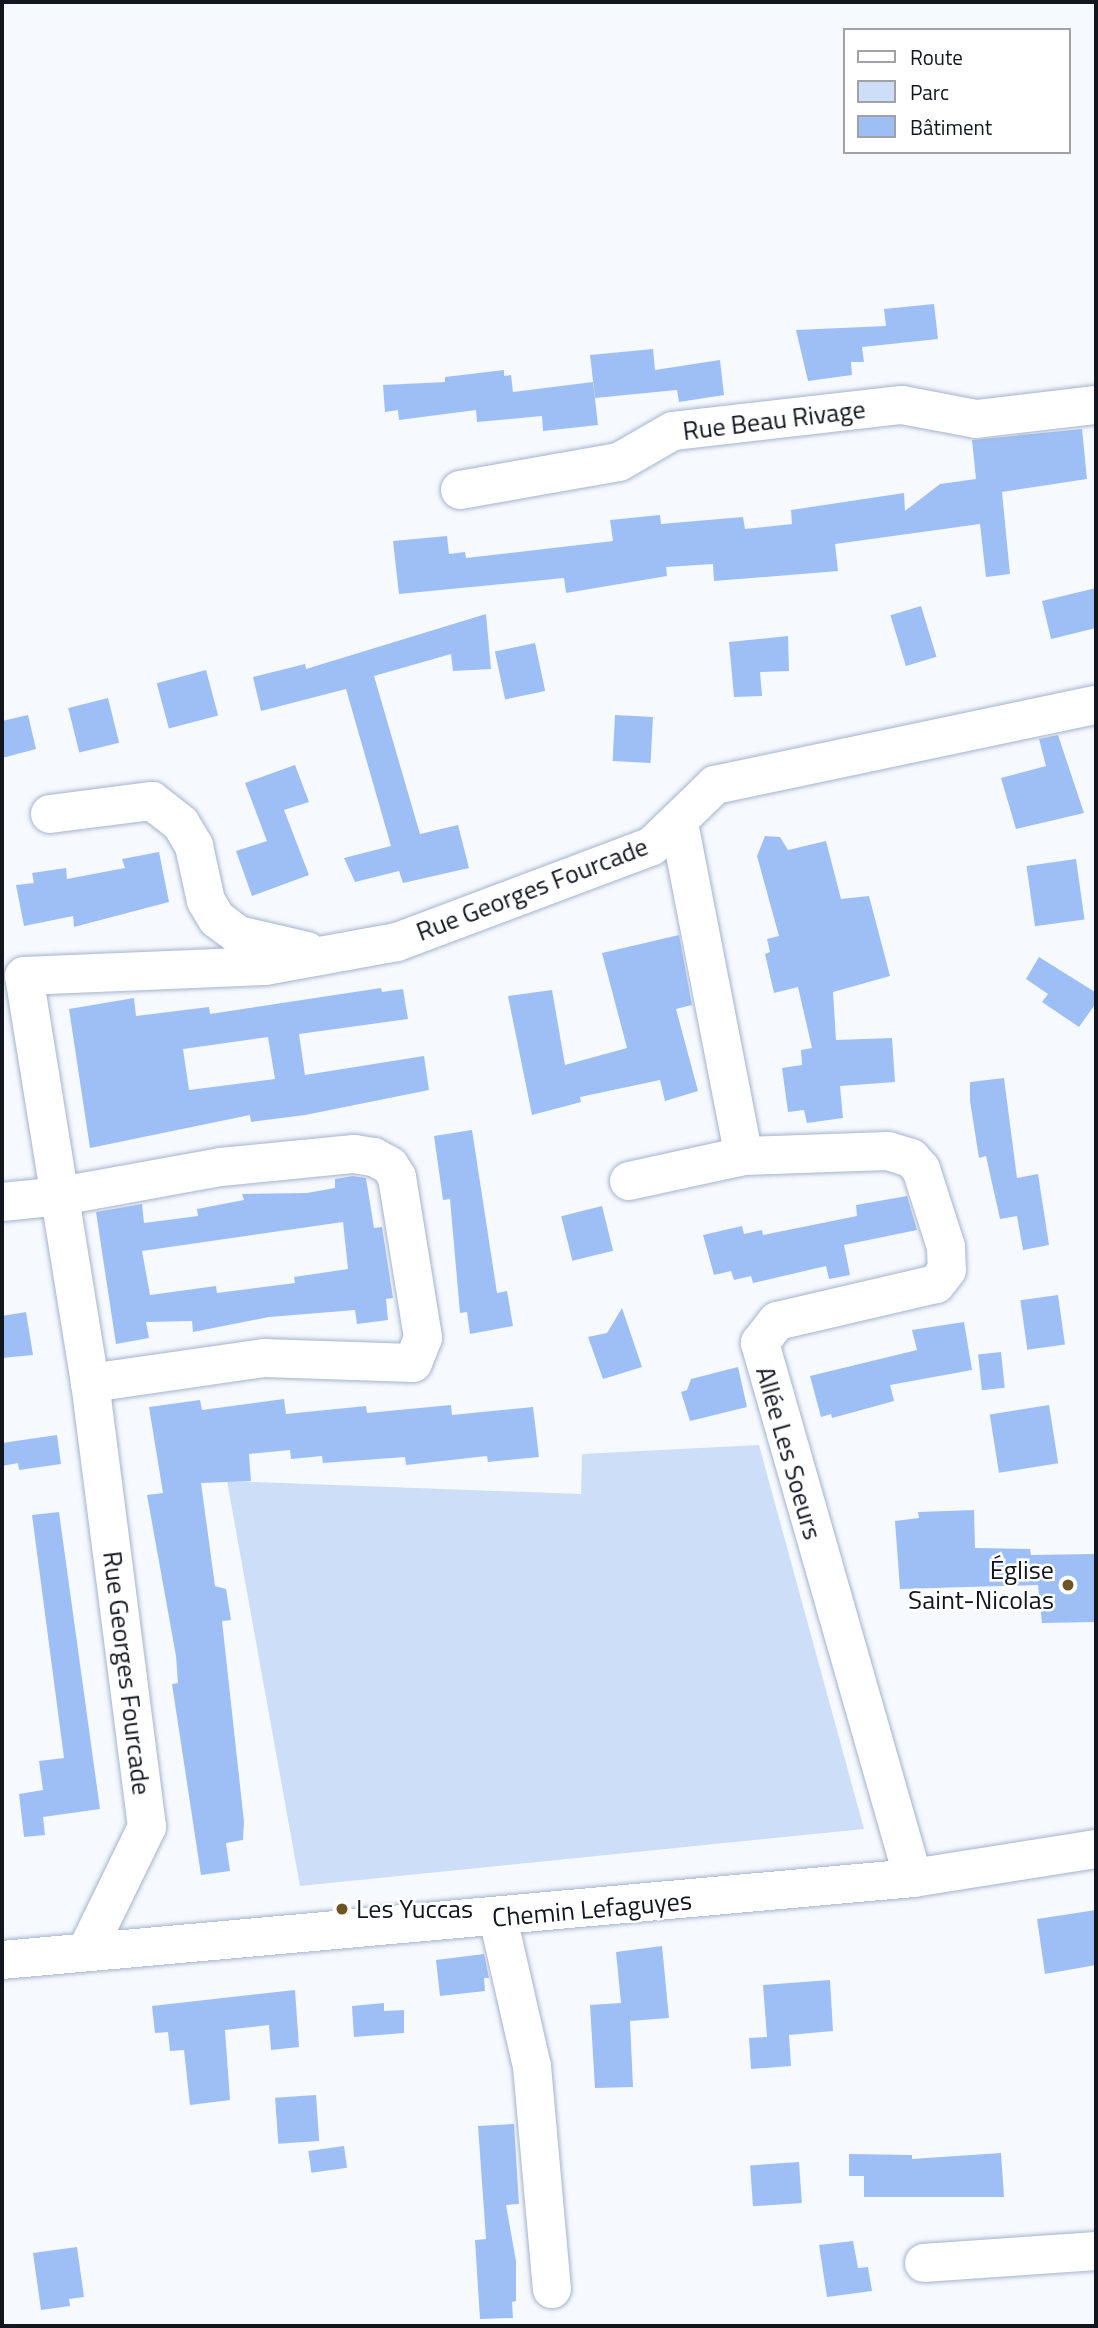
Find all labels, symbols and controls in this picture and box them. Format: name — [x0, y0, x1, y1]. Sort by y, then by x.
legend — [842, 28, 1070, 154]
text: Route — [910, 41, 963, 73]
text: Parc — [910, 76, 949, 108]
text: Bâtiment — [910, 111, 992, 143]
street label: Rue Beau Rivage — [681, 393, 867, 447]
street label: Rue Georges Fourcade — [412, 830, 652, 948]
street label: Allée Les Soeurs — [749, 1363, 829, 1543]
street label: Rue Georges Fourcade — [97, 1549, 157, 1797]
place label: Église Saint-Nicolas — [908, 1554, 1054, 1616]
marker: Église Saint-Nicolas — [1060, 1577, 1076, 1593]
street label: Chemin Lefaguyes — [491, 1885, 693, 1933]
place label: Les Yuccas — [356, 1893, 473, 1925]
marker: Les Yuccas — [334, 1901, 350, 1917]

